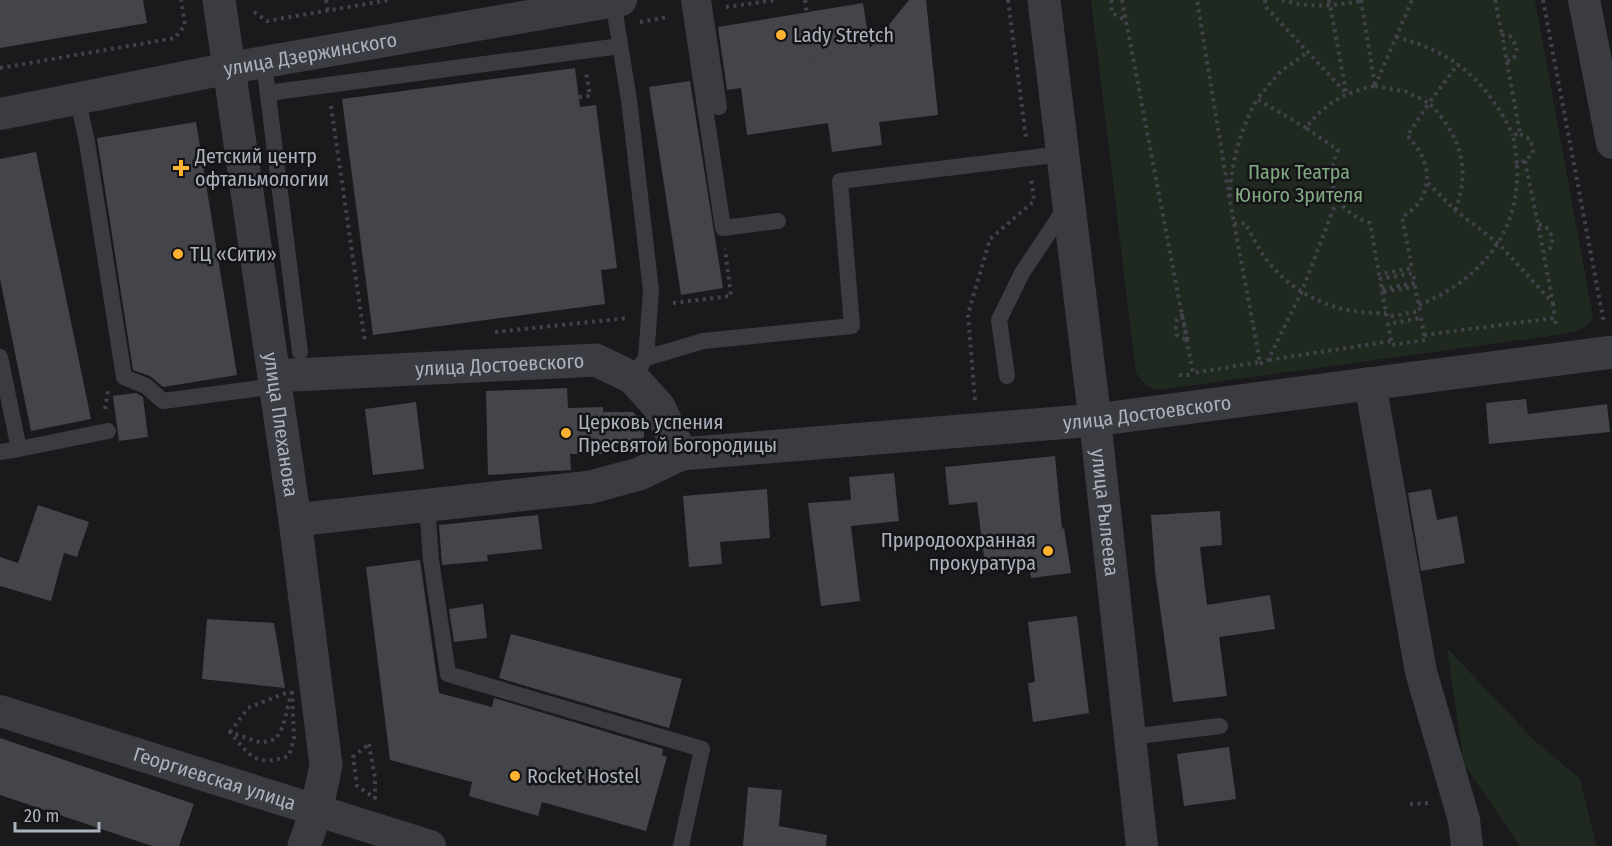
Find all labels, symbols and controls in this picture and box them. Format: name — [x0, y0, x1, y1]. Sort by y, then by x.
place label: Lady Stretch — [793, 23, 894, 47]
street label: улица Дзержинского — [221, 27, 399, 81]
marker: Lady Stretch — [774, 28, 788, 42]
place label: Детский центр офтальмологии — [194, 144, 329, 191]
marker: Детский центр офтальмологии — [172, 159, 190, 177]
park label: Парк Театра Юного Зрителя — [1235, 160, 1363, 207]
place label: ТЦ «Сити» — [190, 242, 277, 266]
marker: ТЦ «Сити» — [171, 247, 185, 261]
street label: улица Достоевского — [415, 349, 585, 381]
street label: улица Плеханова — [259, 350, 303, 498]
street label: улица Достоевского — [1062, 390, 1233, 435]
place label: Церковь успения Пресвятой Богородицы — [578, 410, 777, 457]
marker: Церковь успения Пресвятой Богородицы — [559, 426, 573, 440]
street label: улица Рылеева — [1086, 448, 1124, 577]
place label: Природоохранная прокуратура — [881, 528, 1036, 575]
marker: Природоохранная прокуратура — [1041, 544, 1055, 558]
street label: Георгиевская улица — [131, 742, 299, 815]
place label: Rocket Hostel — [527, 764, 640, 788]
marker: Rocket Hostel — [508, 769, 522, 783]
scale bar — [15, 795, 99, 833]
text: 20 m — [24, 805, 59, 827]

